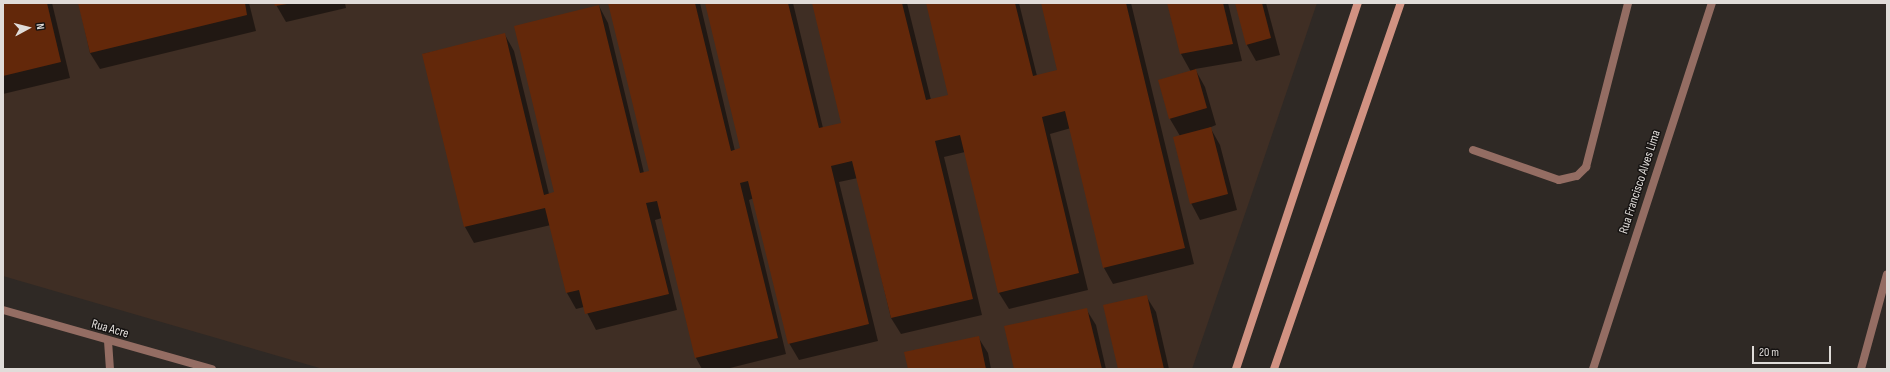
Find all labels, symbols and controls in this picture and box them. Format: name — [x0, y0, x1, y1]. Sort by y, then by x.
north arrow — [8, 8, 48, 48]
text: N — [34, 23, 47, 30]
street label: Rua Francisco Alves Lima — [1616, 128, 1664, 236]
street label: Rua Acre — [90, 316, 130, 342]
scale bar — [1754, 338, 1833, 364]
text: 20 m — [1759, 345, 1779, 360]

